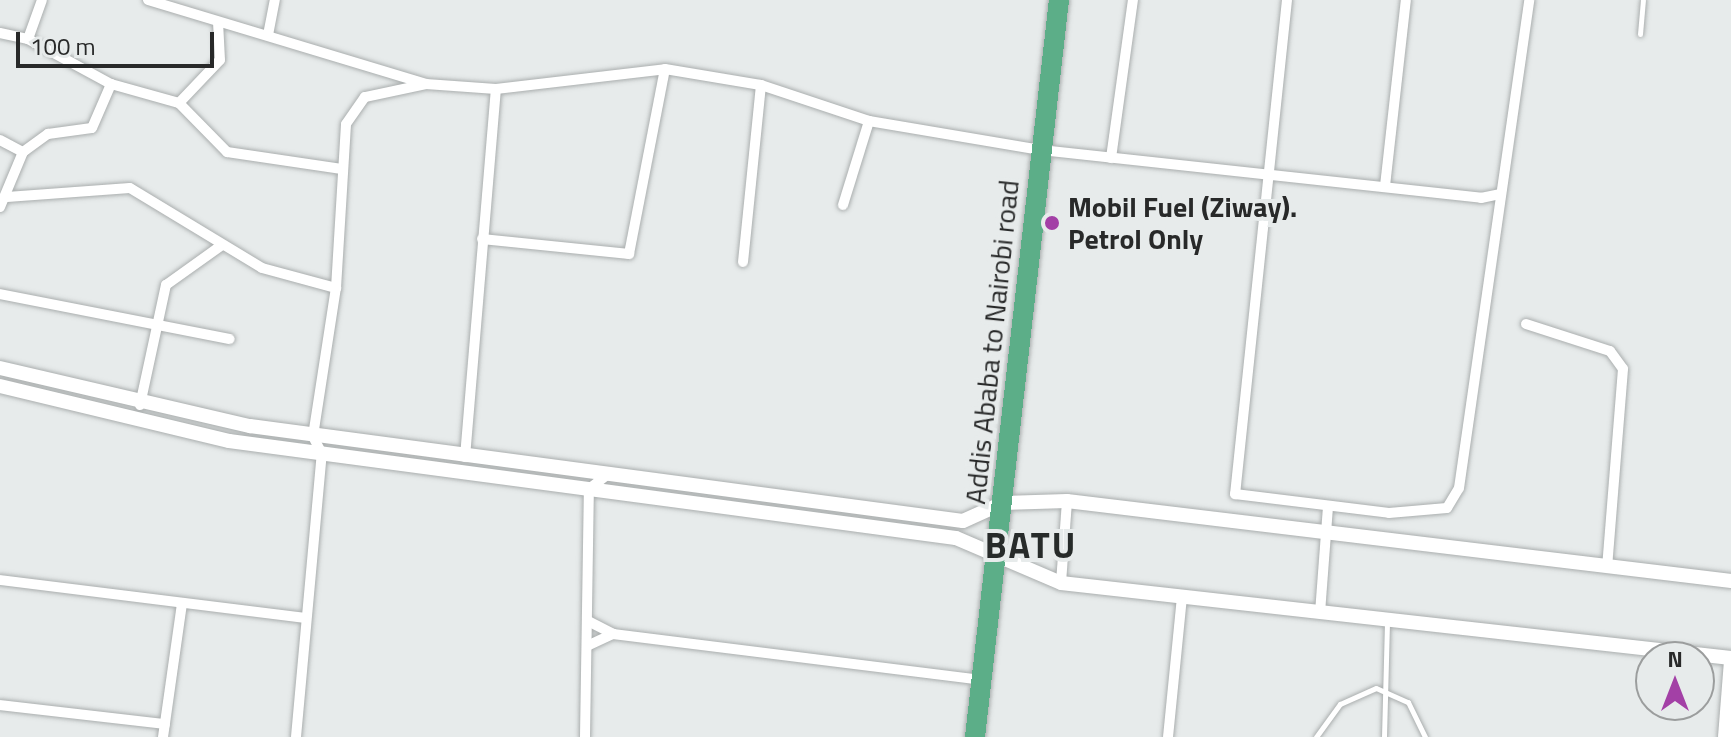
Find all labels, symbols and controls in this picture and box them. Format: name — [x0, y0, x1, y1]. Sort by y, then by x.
scale bar — [20, 16, 218, 66]
text: 100 m — [30, 28, 96, 64]
street label: Addis Ababa to Nairobi road — [958, 178, 1026, 506]
place label: Mobil Fuel (Ziway). Petrol Only — [1068, 190, 1297, 256]
marker: Mobil Fuel (Ziway). Petrol Only — [1043, 214, 1061, 232]
district label: BATU — [985, 523, 1077, 567]
north arrow — [1635, 641, 1715, 721]
text: N — [1667, 642, 1683, 676]

